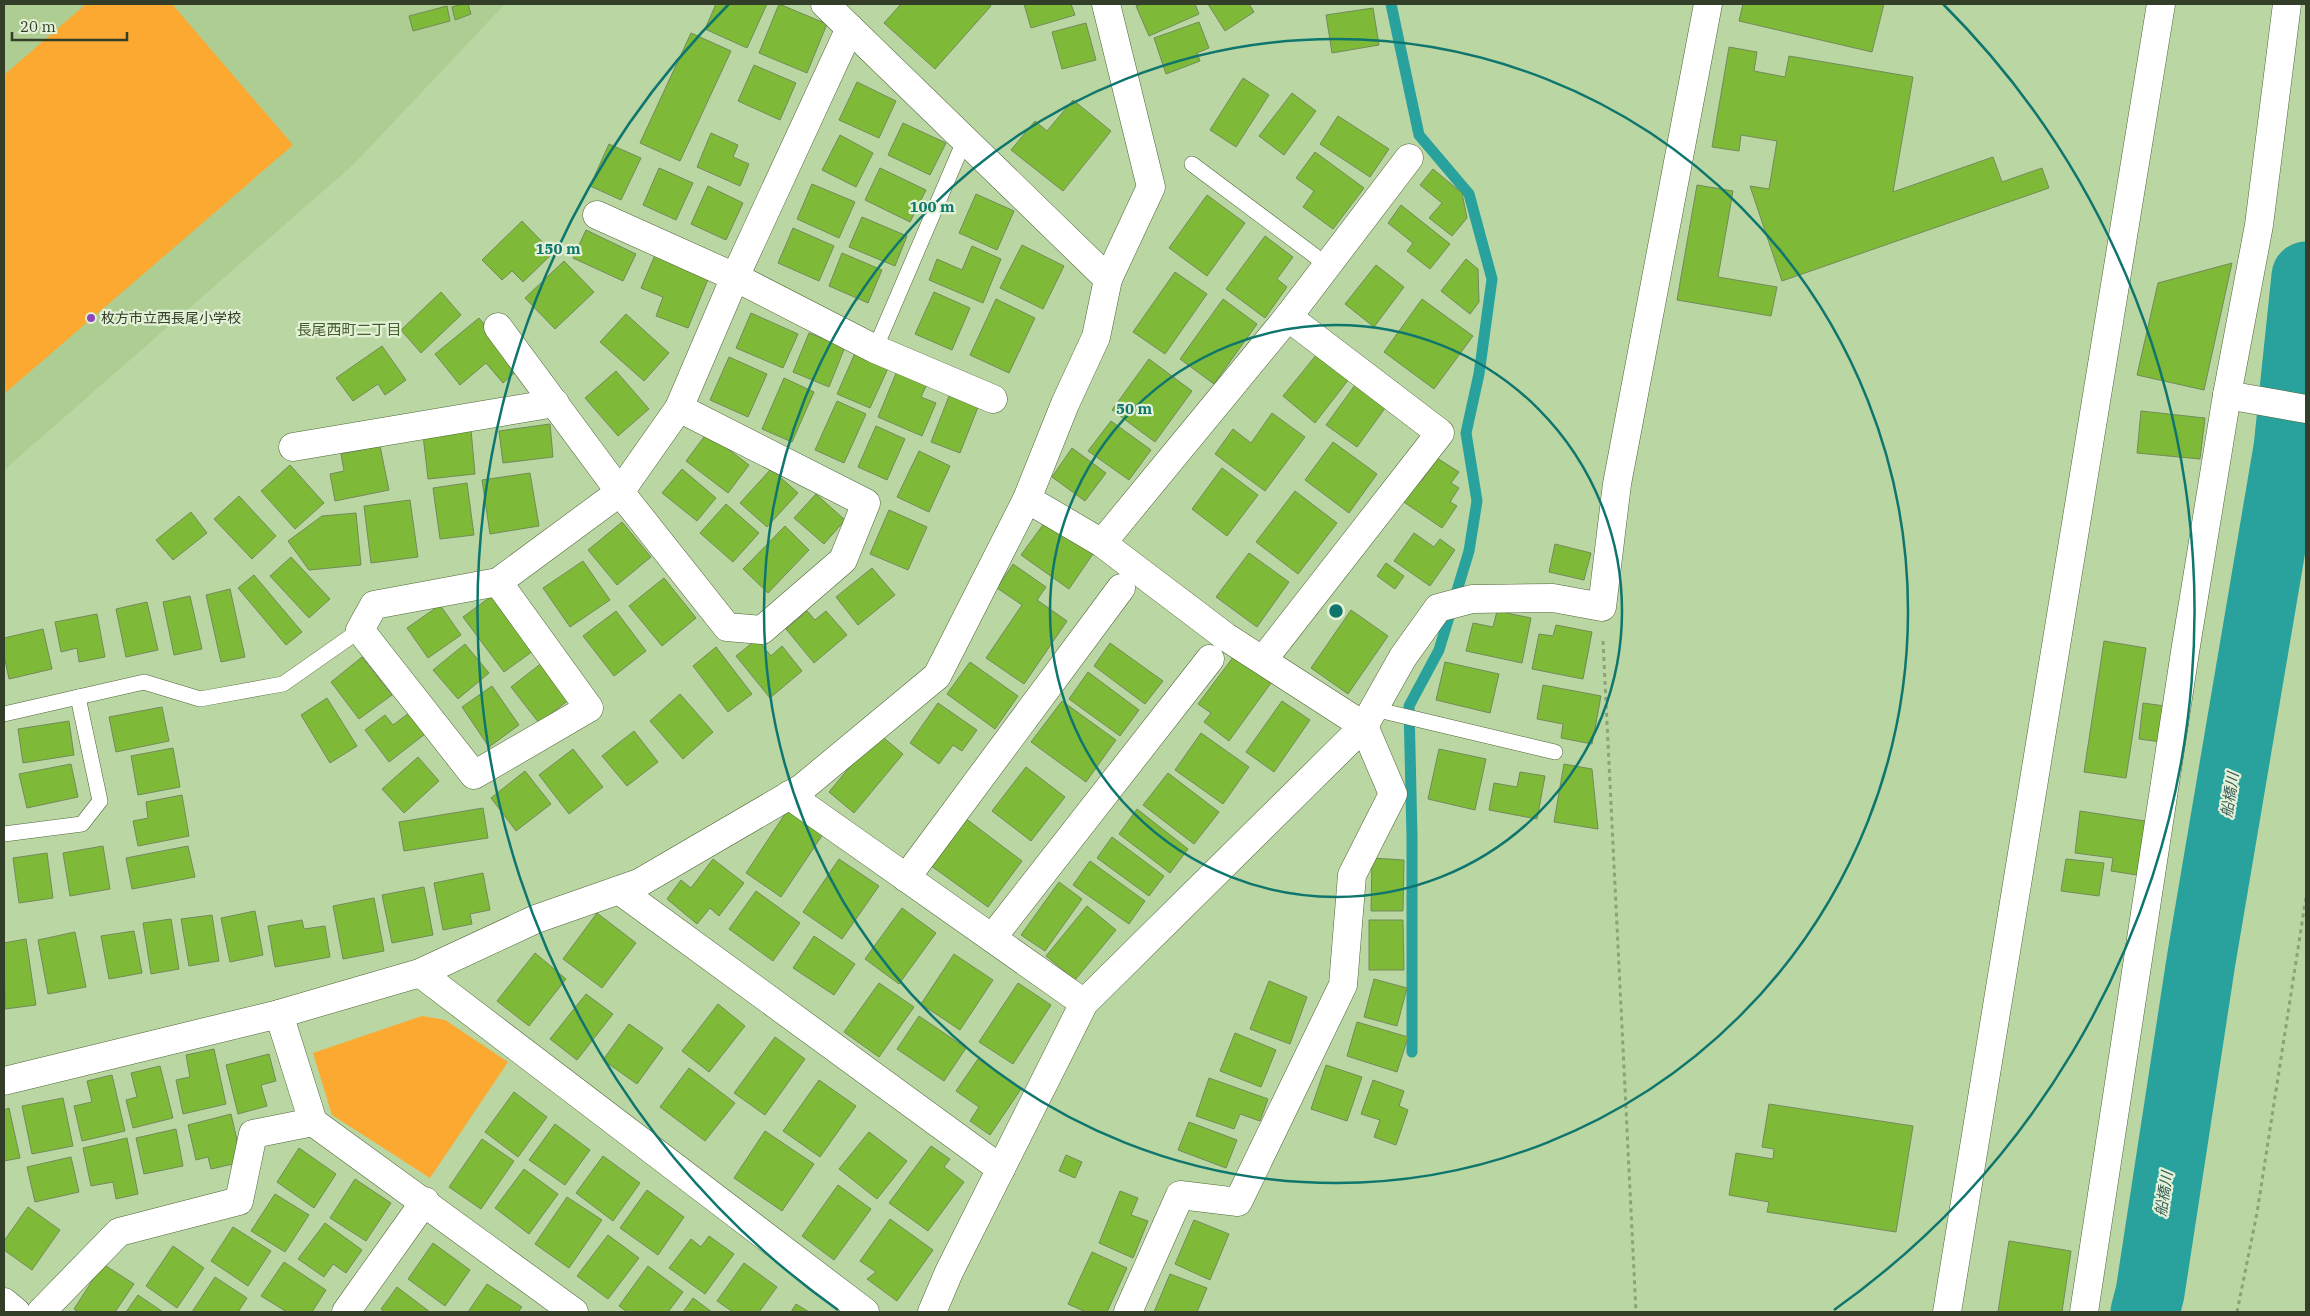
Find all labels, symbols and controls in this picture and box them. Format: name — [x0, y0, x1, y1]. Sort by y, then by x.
scale bar — [12, 10, 128, 42]
text: 20 m — [20, 17, 56, 36]
text: 100 m — [909, 197, 955, 216]
text: 150 m — [535, 239, 581, 258]
place label: 枚方市立西長尾小学校 — [101, 309, 241, 327]
marker: 枚方市立西長尾小学校 — [85, 312, 97, 324]
district label: 長尾西町二丁目 — [296, 320, 402, 339]
text: 50 m — [1116, 399, 1152, 418]
centre of rings — [1327, 602, 1345, 620]
water label: 船橋川 — [2217, 769, 2243, 819]
water label: 船橋川 — [2151, 1168, 2177, 1218]

